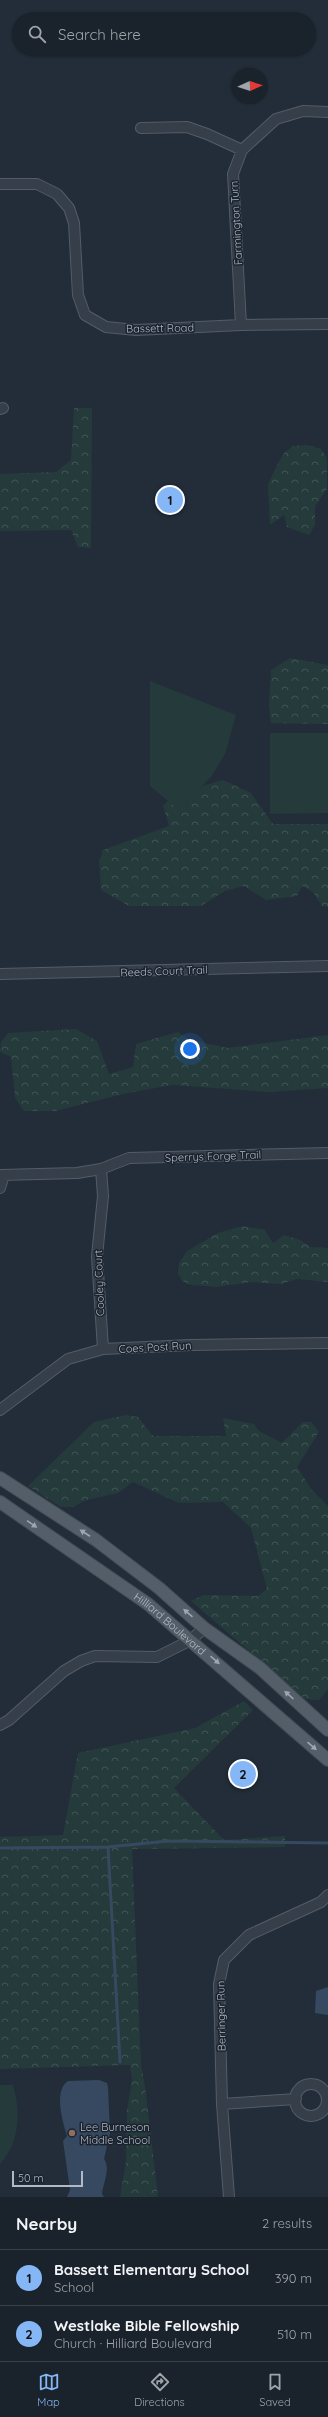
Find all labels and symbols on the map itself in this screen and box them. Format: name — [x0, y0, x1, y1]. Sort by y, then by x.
north arrow — [232, 68, 268, 104]
street label: Farmington Turn — [227, 181, 245, 265]
street label: Bassett Road — [126, 320, 194, 336]
pin: 1 — [157, 485, 183, 515]
street label: Reeds Court Trail — [120, 962, 208, 980]
your location — [180, 1039, 200, 1059]
street label: Sperrys Forge Trail — [165, 1147, 261, 1165]
street label: Cooley Court — [91, 1249, 107, 1316]
street label: Coes Post Run — [118, 1338, 192, 1356]
one-way arrow — [26, 1520, 37, 1528]
one-way arrow — [79, 1530, 91, 1537]
street label: Hilliard Boulevard — [131, 1589, 209, 1658]
one-way arrow — [182, 1609, 193, 1618]
one-way arrow — [209, 1656, 220, 1665]
one-way arrow — [284, 1690, 294, 1699]
one-way arrow — [308, 1741, 317, 1750]
pin: 2 — [230, 1759, 256, 1789]
street label: Berringer Run — [213, 1981, 229, 2051]
place label: Lee Burneson Middle School — [80, 2120, 150, 2147]
marker: Lee Burneson Middle School — [67, 2128, 77, 2138]
scale bar — [12, 2169, 83, 2188]

